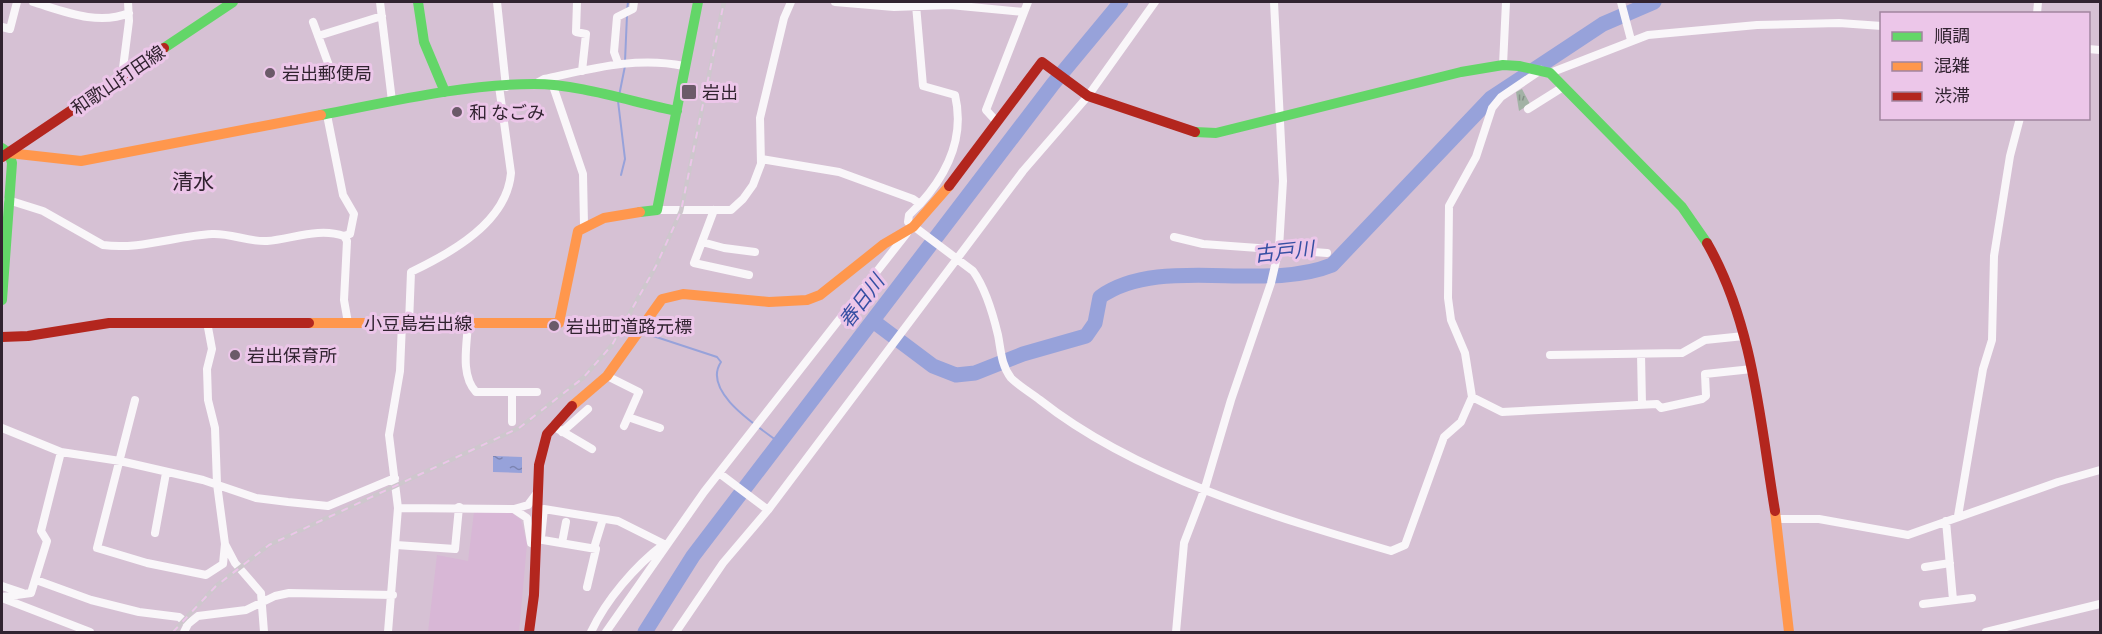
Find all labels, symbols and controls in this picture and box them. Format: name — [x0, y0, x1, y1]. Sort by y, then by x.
legend — [1880, 12, 2090, 120]
text: 順調 — [1934, 22, 1970, 49]
street label: 和歌山打田線 — [66, 39, 170, 121]
text: 混雑 — [1934, 52, 1970, 79]
place label: 岩出郵便局 — [282, 60, 372, 87]
marker: 岩出郵便局 — [263, 66, 277, 80]
place label: 岩出 — [702, 79, 738, 106]
text: 渋滞 — [1934, 82, 1970, 109]
marker: 岩出 — [680, 83, 698, 101]
place label: 和 なごみ — [469, 99, 545, 126]
marker: 和 なごみ — [450, 105, 464, 119]
district label: 清水 — [172, 165, 214, 197]
water label: 古戸川 — [1253, 232, 1317, 270]
water label: 春日川 — [831, 266, 893, 334]
street label: 小豆島岩出線 — [364, 310, 472, 337]
place label: 岩出町道路元標 — [566, 313, 692, 340]
marker: 岩出町道路元標 — [547, 319, 561, 333]
place label: 岩出保育所 — [247, 342, 337, 369]
marker: 岩出保育所 — [228, 348, 242, 362]

